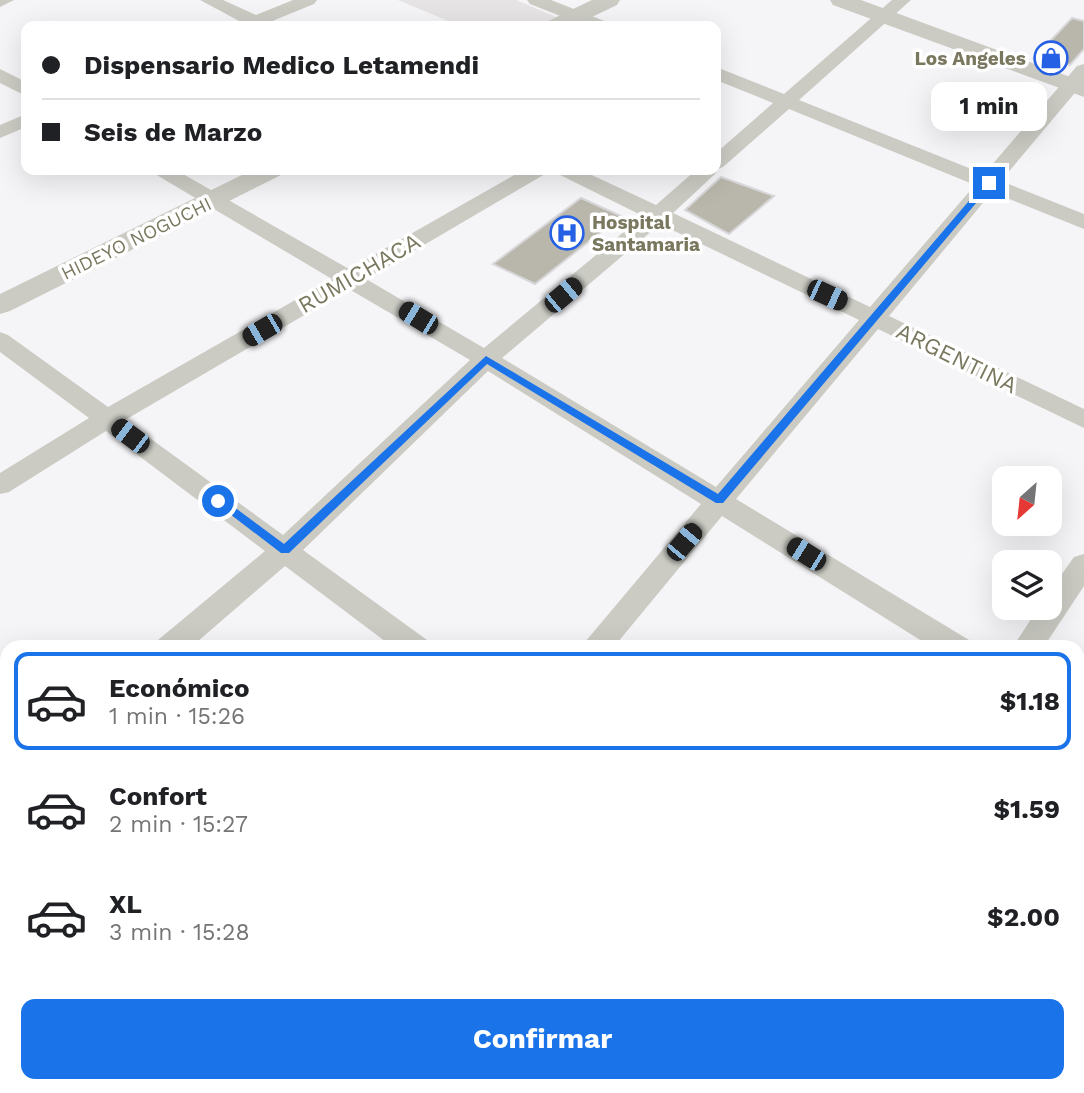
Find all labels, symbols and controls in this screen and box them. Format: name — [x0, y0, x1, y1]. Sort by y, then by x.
shop icon: Los Angeles — [1032, 39, 1070, 77]
place label: Los Angeles — [915, 47, 1026, 70]
text: Dispensario Medico Letamendi — [84, 50, 479, 80]
callout: 1 min — [931, 82, 1047, 130]
text: 1 min — [959, 93, 1019, 120]
text: Seis de Marzo — [84, 117, 262, 147]
route end — [973, 167, 1005, 199]
street label: HIDEYO NOGUCHI — [57, 192, 215, 285]
place label: Hospital Santamaria — [592, 211, 700, 256]
hospital icon: Hospital Santamaria — [548, 214, 586, 252]
street label: RUMICHACA — [293, 228, 425, 319]
car — [541, 273, 586, 317]
car — [804, 277, 851, 313]
car — [395, 298, 442, 338]
car — [239, 310, 286, 350]
street label: ARGENTINA — [892, 318, 1022, 399]
car — [107, 415, 154, 457]
north arrow — [992, 466, 1062, 536]
map controls — [992, 466, 1062, 620]
route start — [202, 485, 234, 517]
car — [663, 519, 706, 565]
car — [783, 534, 830, 574]
button: layers — [992, 550, 1062, 620]
icon: car — [25, 670, 88, 733]
text: Económico — [109, 673, 250, 703]
text: $1.18 — [1000, 686, 1060, 716]
text: 1 min · 15:26 — [109, 703, 245, 730]
icon: car — [25, 778, 88, 841]
text: Confort — [109, 781, 207, 811]
text: $1.59 — [993, 794, 1060, 824]
text: 2 min · 15:27 — [109, 811, 248, 838]
icon: car — [25, 886, 88, 949]
text: XL — [109, 889, 142, 919]
text: $2.00 — [987, 902, 1060, 932]
text: 3 min · 15:28 — [109, 919, 250, 946]
button: Confirmar — [21, 999, 1064, 1079]

